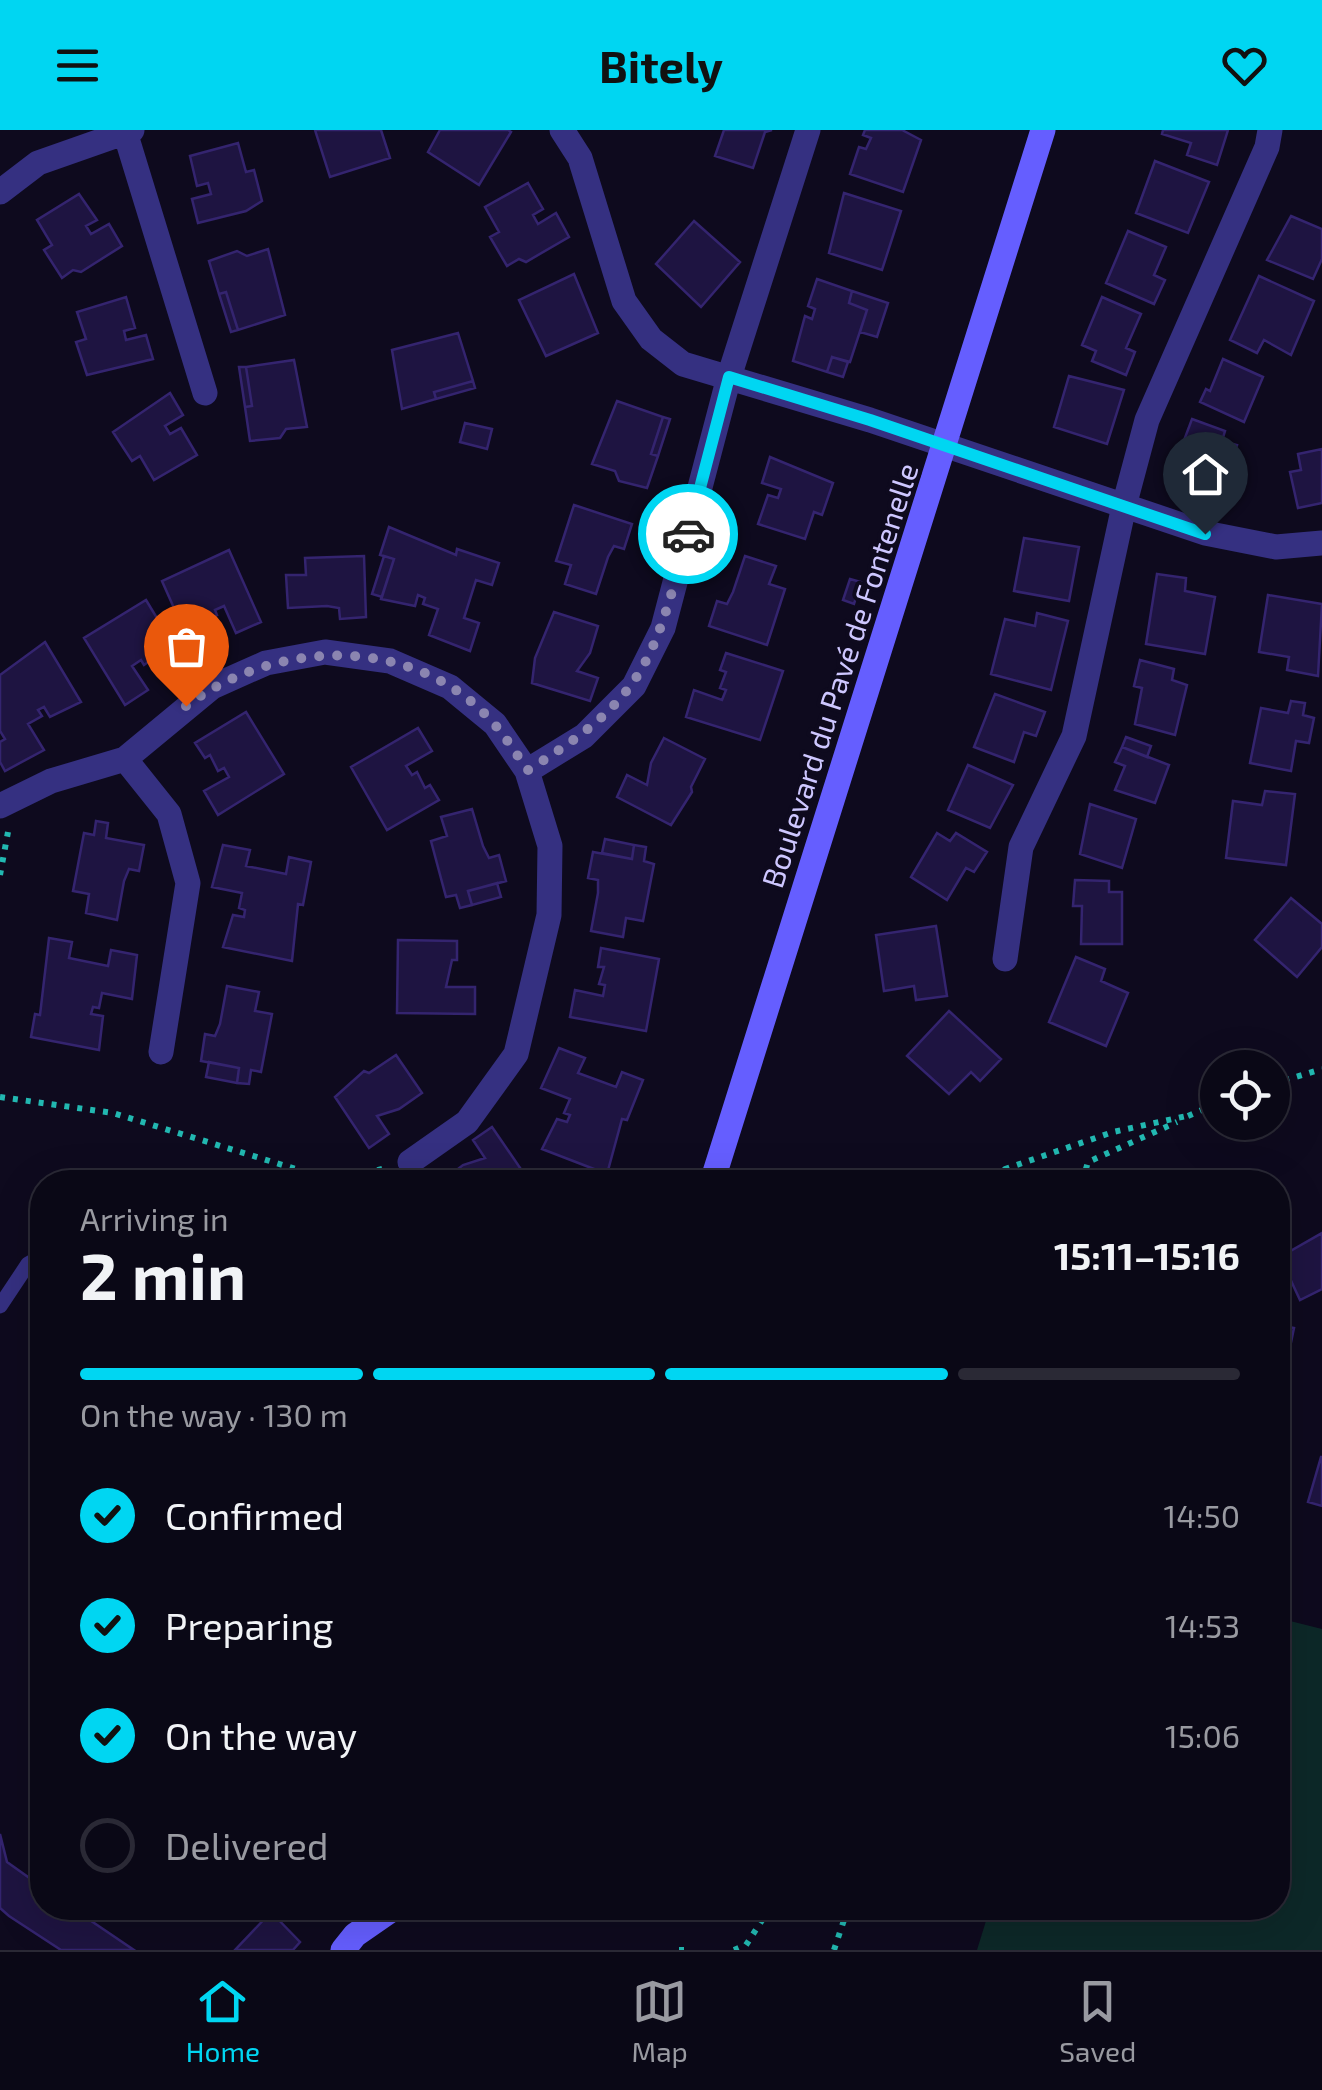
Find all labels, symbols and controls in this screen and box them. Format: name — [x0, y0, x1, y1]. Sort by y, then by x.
icon: menu — [50, 38, 105, 93]
text: Bitely — [599, 38, 723, 92]
icon: heart — [1217, 38, 1272, 93]
pin — [1163, 432, 1248, 535]
icon: home — [1178, 447, 1233, 502]
street label: Boulevard du Pavé de Fontenelle — [753, 458, 925, 892]
courier — [638, 484, 738, 584]
icon: car — [661, 507, 716, 562]
pin — [144, 604, 229, 707]
icon: bag — [159, 619, 214, 674]
map controls — [1200, 1050, 1290, 1140]
button: locate — [1200, 1050, 1290, 1140]
text: Arriving in — [80, 1199, 229, 1237]
text: 15:11–15:16 — [1054, 1232, 1240, 1278]
text: 2 min — [80, 1235, 246, 1313]
text: On the way · 130 m — [80, 1395, 348, 1433]
icon: check — [80, 1488, 135, 1543]
text: Confirmed — [165, 1492, 344, 1538]
text: 14:50 — [1164, 1496, 1240, 1534]
icon: check — [80, 1598, 135, 1653]
text: Preparing — [165, 1602, 333, 1648]
text: 14:53 — [1165, 1606, 1240, 1644]
icon: check — [80, 1708, 135, 1763]
text: On the way — [165, 1712, 357, 1758]
text: 15:06 — [1165, 1716, 1240, 1754]
text: Delivered — [165, 1822, 329, 1868]
tab: Home — [186, 1974, 260, 2068]
tab: Map — [632, 1974, 688, 2068]
tab: Saved — [1059, 1974, 1136, 2068]

